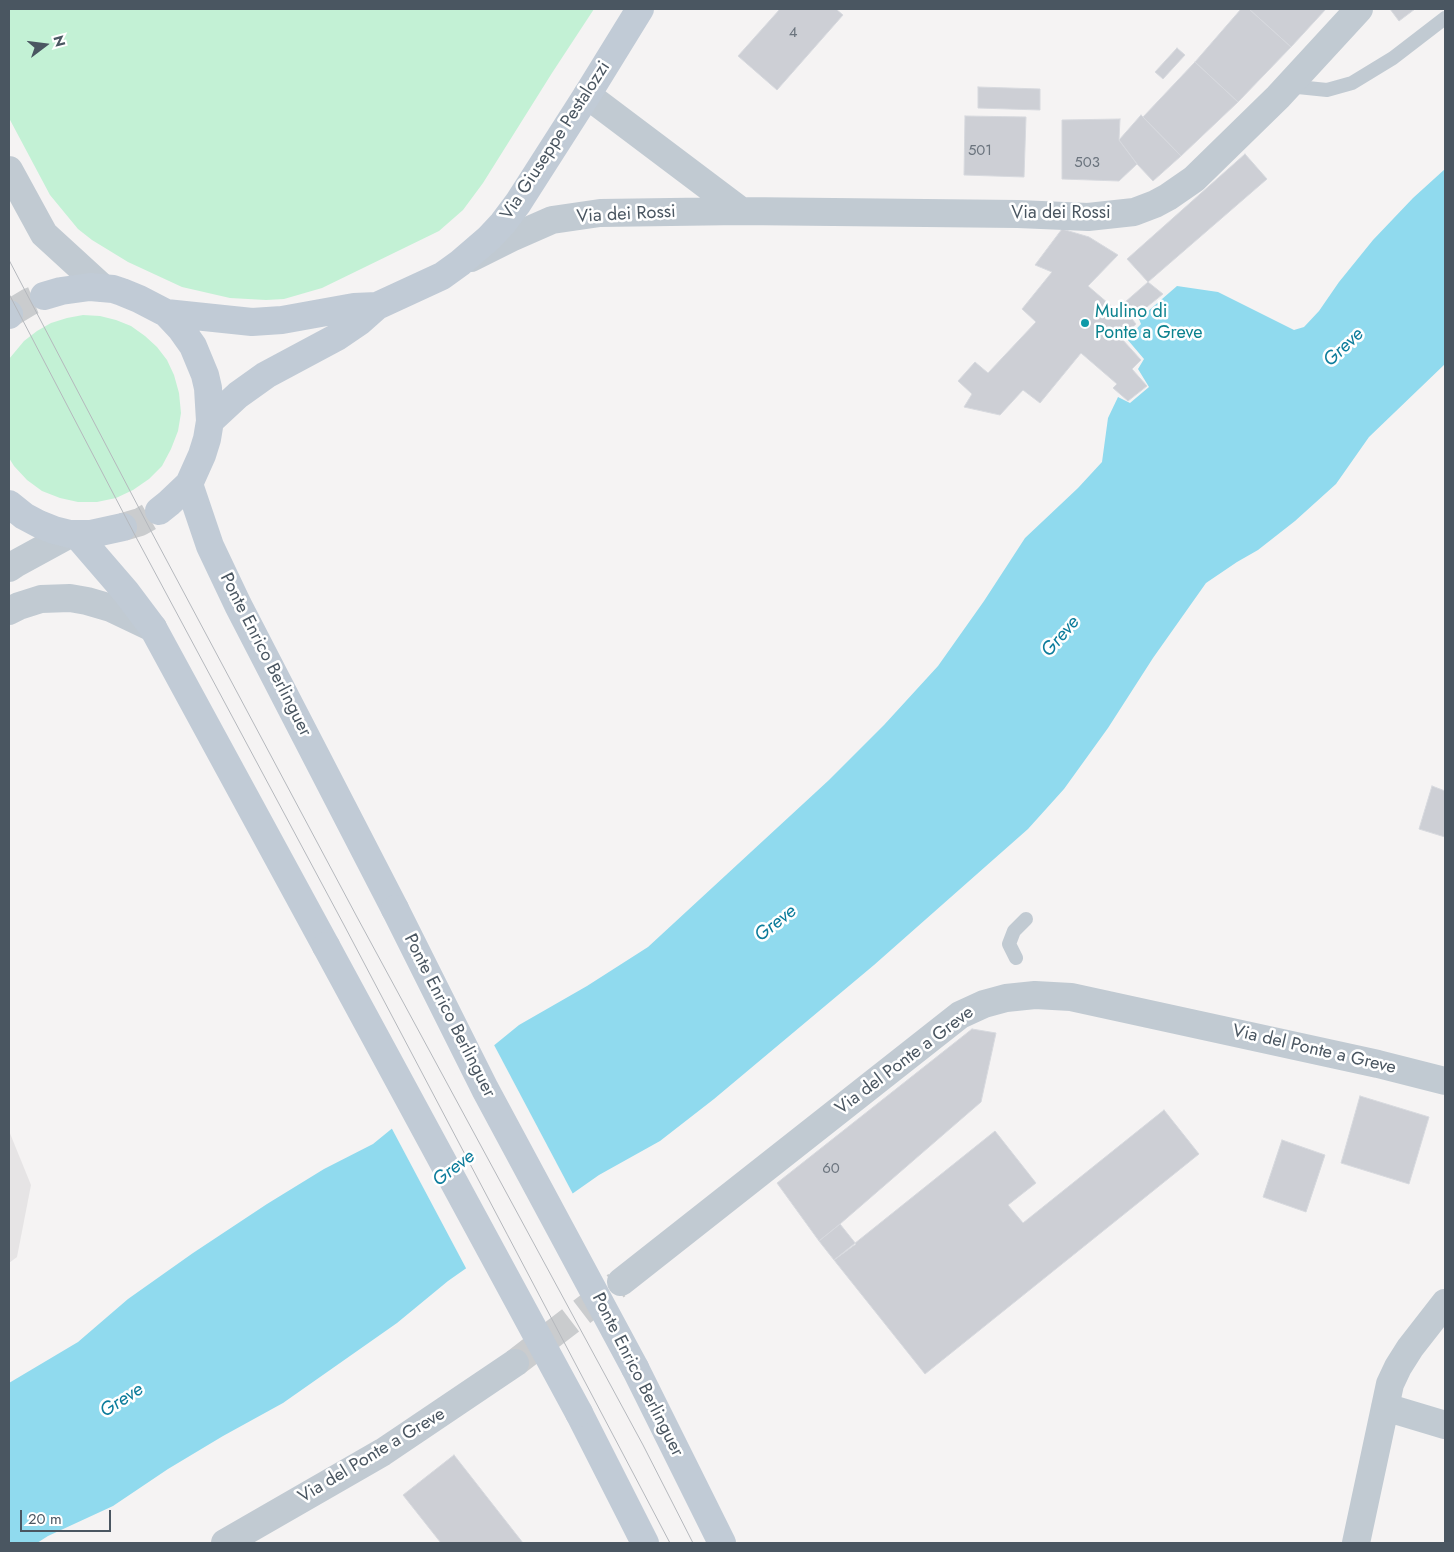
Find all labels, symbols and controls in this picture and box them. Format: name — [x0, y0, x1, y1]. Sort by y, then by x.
north arrow — [20, 20, 70, 70]
house number: 4 — [789, 24, 797, 42]
text: N — [48, 33, 71, 49]
street label: Via Giuseppe Pestalozzi — [497, 58, 615, 224]
house number: 501 — [968, 142, 992, 160]
house number: 503 — [1074, 154, 1100, 172]
street label: Via dei Rossi — [576, 202, 676, 228]
street label: Via dei Rossi — [1011, 203, 1111, 225]
place label: Mulino di Ponte a Greve — [1095, 302, 1202, 344]
marker: Mulino di Ponte a Greve — [1079, 317, 1091, 329]
water label: Greve — [1319, 324, 1369, 372]
street label: Ponte Enrico Berlinguer — [214, 570, 316, 740]
water label: Greve — [1037, 612, 1085, 662]
water label: Greve — [751, 901, 801, 947]
street label: Ponte Enrico Berlinguer — [398, 931, 500, 1101]
street label: Via del Ponte a Greve — [832, 1002, 978, 1120]
street label: Via del Ponte a Greve — [1230, 1021, 1398, 1079]
water label: Greve — [428, 1146, 480, 1192]
house number: 60 — [822, 1160, 840, 1178]
street label: Ponte Enrico Berlinguer — [586, 1290, 688, 1460]
water label: Greve — [96, 1379, 148, 1423]
street label: Via del Ponte a Greve — [295, 1404, 449, 1508]
scale bar — [22, 1500, 114, 1532]
text: 20 m — [28, 1508, 62, 1530]

